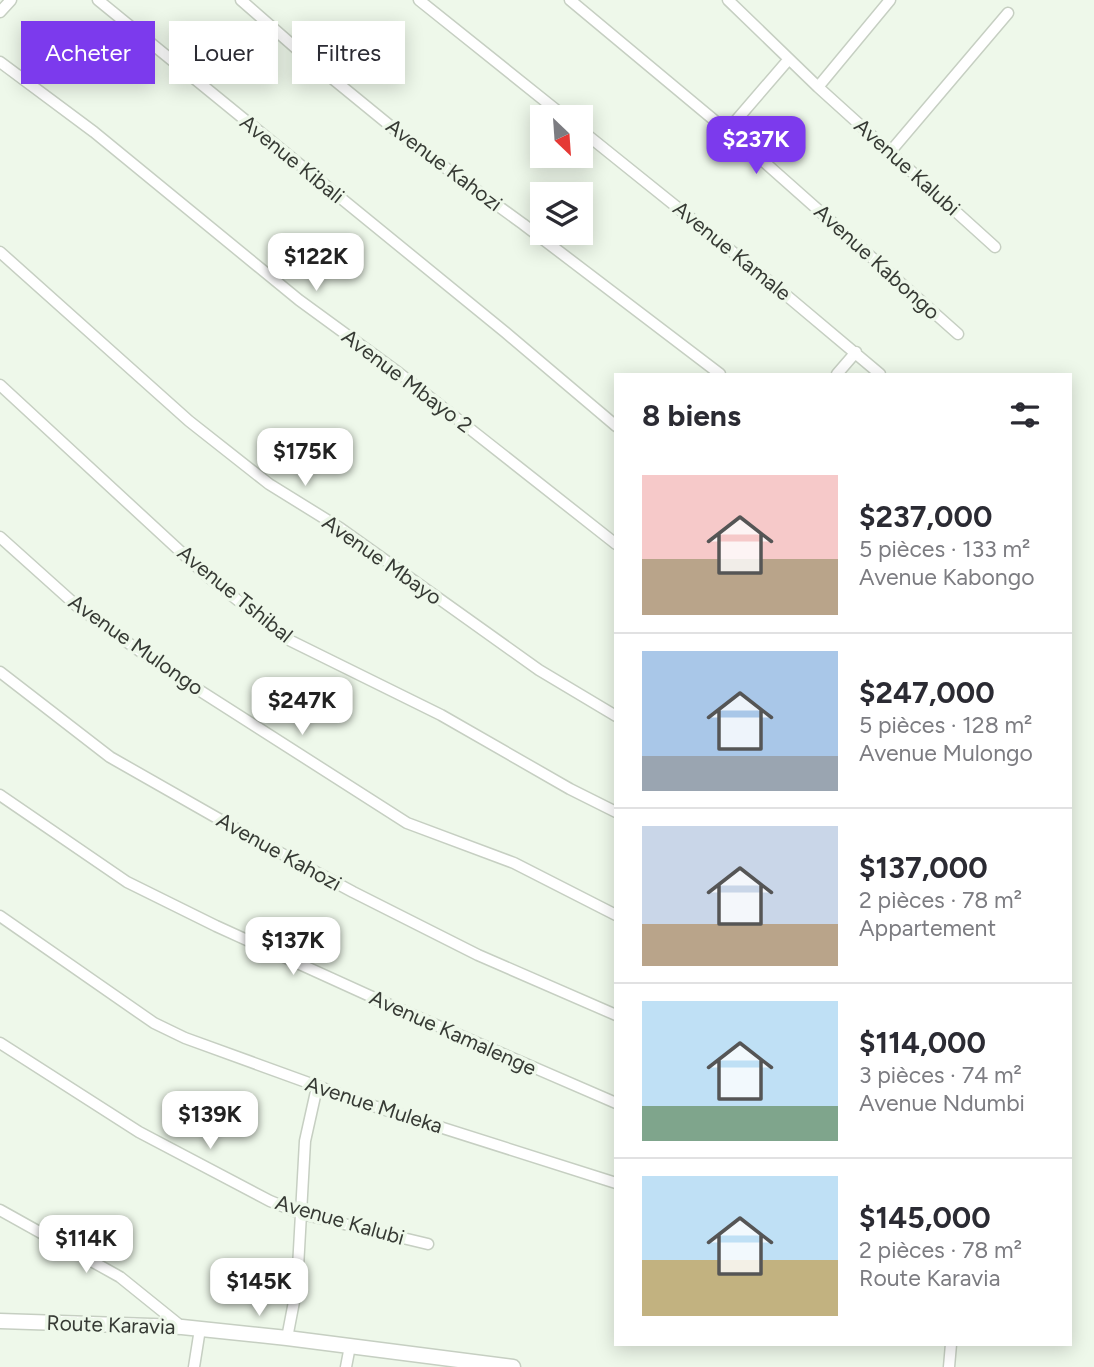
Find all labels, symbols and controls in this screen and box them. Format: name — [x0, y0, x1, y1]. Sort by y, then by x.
chip: Acheter — [21, 21, 155, 84]
chip: Louer — [169, 21, 278, 84]
chip: Filtres — [292, 21, 405, 84]
north arrow — [530, 105, 593, 168]
map controls — [530, 105, 593, 245]
street label: Avenue Kibali — [235, 109, 349, 208]
street label: Avenue Kahozi — [381, 113, 507, 216]
street label: Avenue Kalubi — [850, 113, 965, 220]
pin: $237K — [707, 116, 805, 176]
text: $237K — [723, 125, 789, 153]
button: layers — [530, 182, 593, 245]
street label: Avenue Kamale — [668, 196, 796, 306]
street label: Avenue Kabongo — [809, 199, 945, 325]
pin: $122K — [267, 233, 365, 293]
text: $122K — [284, 242, 348, 270]
street label: Avenue Mbayo 2 — [337, 323, 477, 438]
icon: filters — [1006, 396, 1044, 434]
text: 8 biens — [642, 397, 741, 434]
pin: $175K — [256, 428, 354, 488]
text: $175K — [273, 437, 337, 465]
text: $237,000 — [859, 498, 992, 535]
icon: home — [698, 503, 782, 587]
street label: Avenue Mbayo — [318, 509, 447, 610]
text: 5 pièces · 133 m² — [859, 535, 1030, 563]
street label: Avenue Tshibal — [173, 540, 298, 648]
text: Avenue Kabongo — [859, 563, 1035, 591]
street label: Avenue Mulongo — [64, 589, 208, 700]
text: $247,000 — [859, 674, 995, 711]
pin: $247K — [253, 678, 351, 737]
icon: home — [698, 679, 782, 763]
text: $247K — [268, 686, 336, 714]
text: 5 pièces · 128 m² — [859, 711, 1032, 739]
text: Avenue Mulongo — [859, 739, 1033, 767]
street label: Avenue Kahozi — [213, 807, 346, 896]
text: $137,000 — [859, 849, 988, 886]
icon: home — [698, 854, 782, 938]
text: 2 pièces · 78 m² — [859, 886, 1022, 914]
text: Appartement — [859, 914, 996, 942]
pin: $137K — [244, 918, 342, 977]
text: $137K — [261, 926, 325, 954]
street label: Avenue Kamalenge — [366, 985, 540, 1081]
text: $114,000 — [859, 1024, 986, 1061]
icon: home — [698, 1029, 782, 1113]
text: 3 pièces · 74 m² — [859, 1061, 1022, 1089]
street label: Avenue Muleka — [303, 1071, 446, 1138]
text: Avenue Ndumbi — [859, 1089, 1025, 1117]
pin: $139K — [161, 1092, 259, 1151]
text: $139K — [178, 1100, 242, 1128]
street label: Avenue Kalubi — [273, 1189, 408, 1250]
text: $145,000 — [859, 1199, 991, 1236]
icon: home — [698, 1204, 782, 1288]
pin: $114K — [37, 1216, 135, 1275]
text: $114K — [55, 1224, 117, 1252]
text: 2 pièces · 78 m² — [859, 1236, 1022, 1264]
pin: $145K — [210, 1258, 308, 1318]
text: Route Karavia — [859, 1264, 1000, 1292]
text: $145K — [226, 1267, 292, 1295]
street label: Route Karavia — [46, 1310, 176, 1339]

